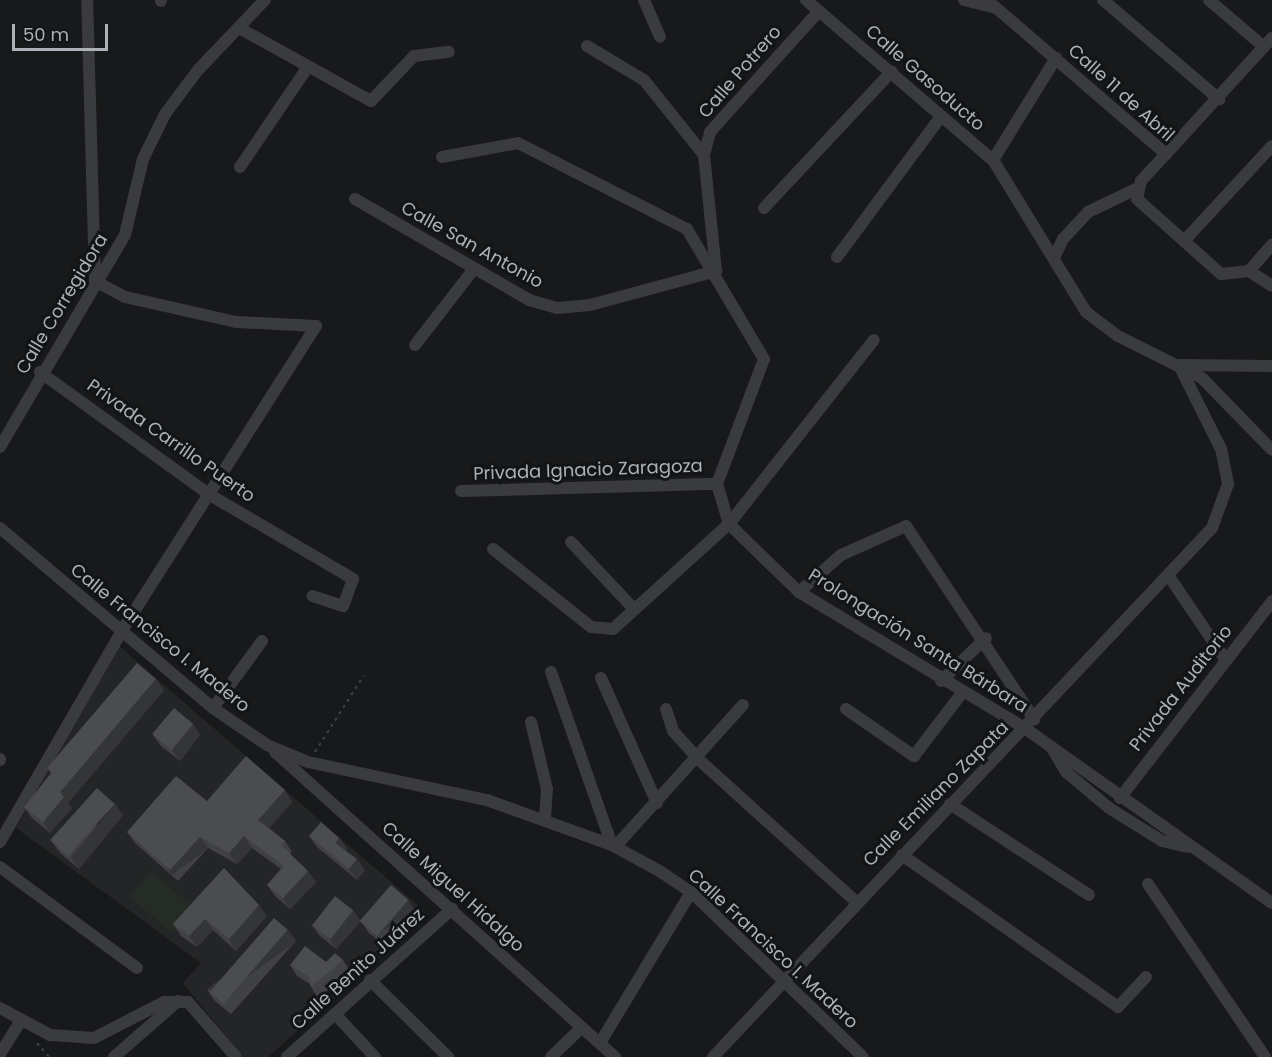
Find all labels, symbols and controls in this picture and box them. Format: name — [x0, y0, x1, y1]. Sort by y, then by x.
scale bar — [15, 12, 111, 50]
street label: Calle Gasoducto — [861, 20, 989, 136]
street label: Calle Potrero — [694, 21, 786, 123]
text: 50 m — [23, 22, 69, 47]
street label: Calle 11 de Abril — [1064, 40, 1178, 146]
street label: Calle San Antonio — [397, 197, 547, 293]
street label: Calle Corregidora — [12, 230, 112, 378]
street label: Privada Carrillo Puerto — [83, 375, 259, 507]
street label: Privada Ignacio Zaragoza — [473, 455, 703, 485]
street label: Calle Francisco I. Madero — [66, 559, 254, 717]
street label: Prolongación Santa Bárbara — [804, 564, 1032, 718]
street label: Privada Auditorio — [1125, 621, 1237, 755]
street label: Calle Emiliano Zapata — [859, 717, 1013, 871]
street label: Calle Miguel Hidalgo — [377, 817, 529, 957]
street label: Calle Francisco I. Madero — [684, 865, 862, 1033]
street label: Calle Benito Juárez — [287, 904, 429, 1034]

